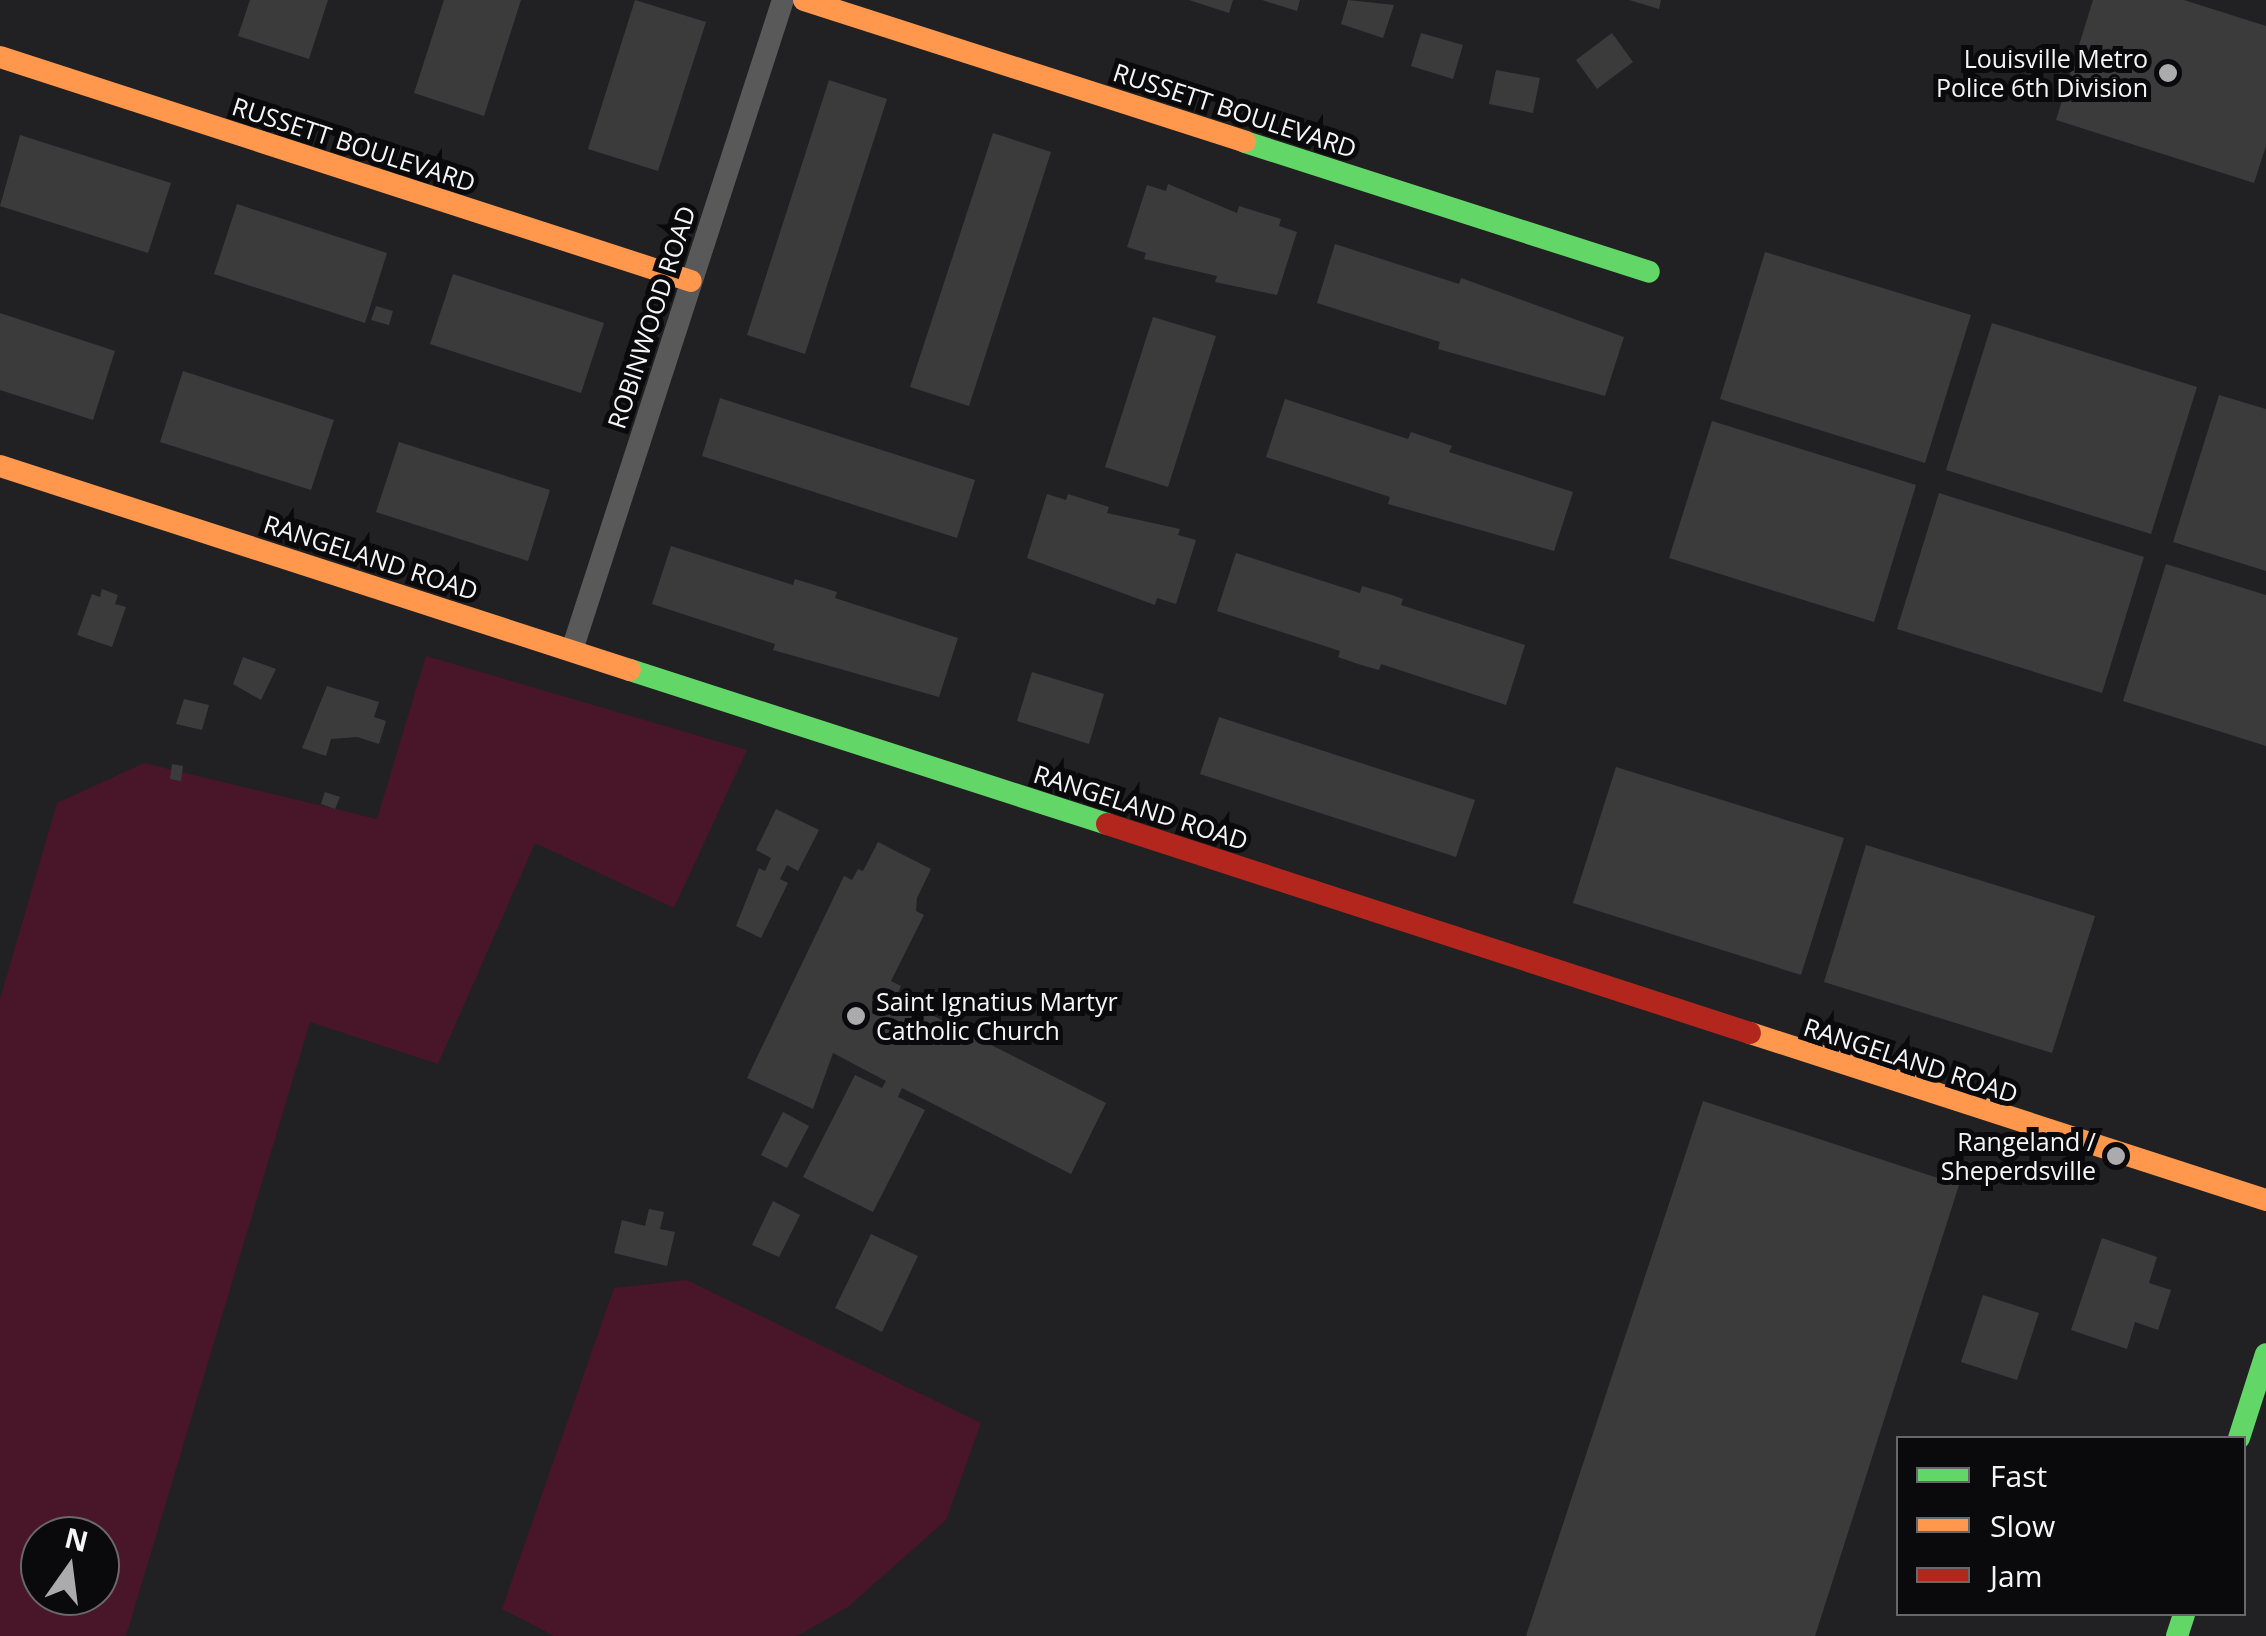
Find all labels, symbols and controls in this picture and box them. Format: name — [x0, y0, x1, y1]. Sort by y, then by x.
place label: Louisville Metro Police 6th Division — [1936, 44, 2148, 103]
street label: RUSSETT BOULEVARD — [1110, 56, 1360, 164]
marker: Louisville Metro Police 6th Division — [2157, 62, 2179, 84]
street label: RUSSETT BOULEVARD — [229, 90, 479, 198]
street label: ROBINWOOD ROAD — [601, 202, 701, 432]
street label: RANGELAND ROAD — [260, 508, 482, 606]
street label: RANGELAND ROAD — [1030, 758, 1252, 856]
place label: Saint Ignatius Martyr Catholic Church — [876, 987, 1118, 1046]
marker: Saint Ignatius Martyr Catholic Church — [845, 1005, 867, 1027]
street label: RANGELAND ROAD — [1800, 1011, 2022, 1109]
place label: Rangeland / Sheperdsville — [1941, 1127, 2096, 1186]
marker: Rangeland / Sheperdsville — [2105, 1145, 2127, 1167]
legend — [1896, 1436, 2246, 1616]
text: Fast — [1990, 1455, 2047, 1496]
text: Slow — [1990, 1505, 2055, 1546]
north arrow — [20, 1516, 120, 1616]
text: N — [61, 1518, 92, 1560]
text: Jam — [1990, 1555, 2043, 1596]

